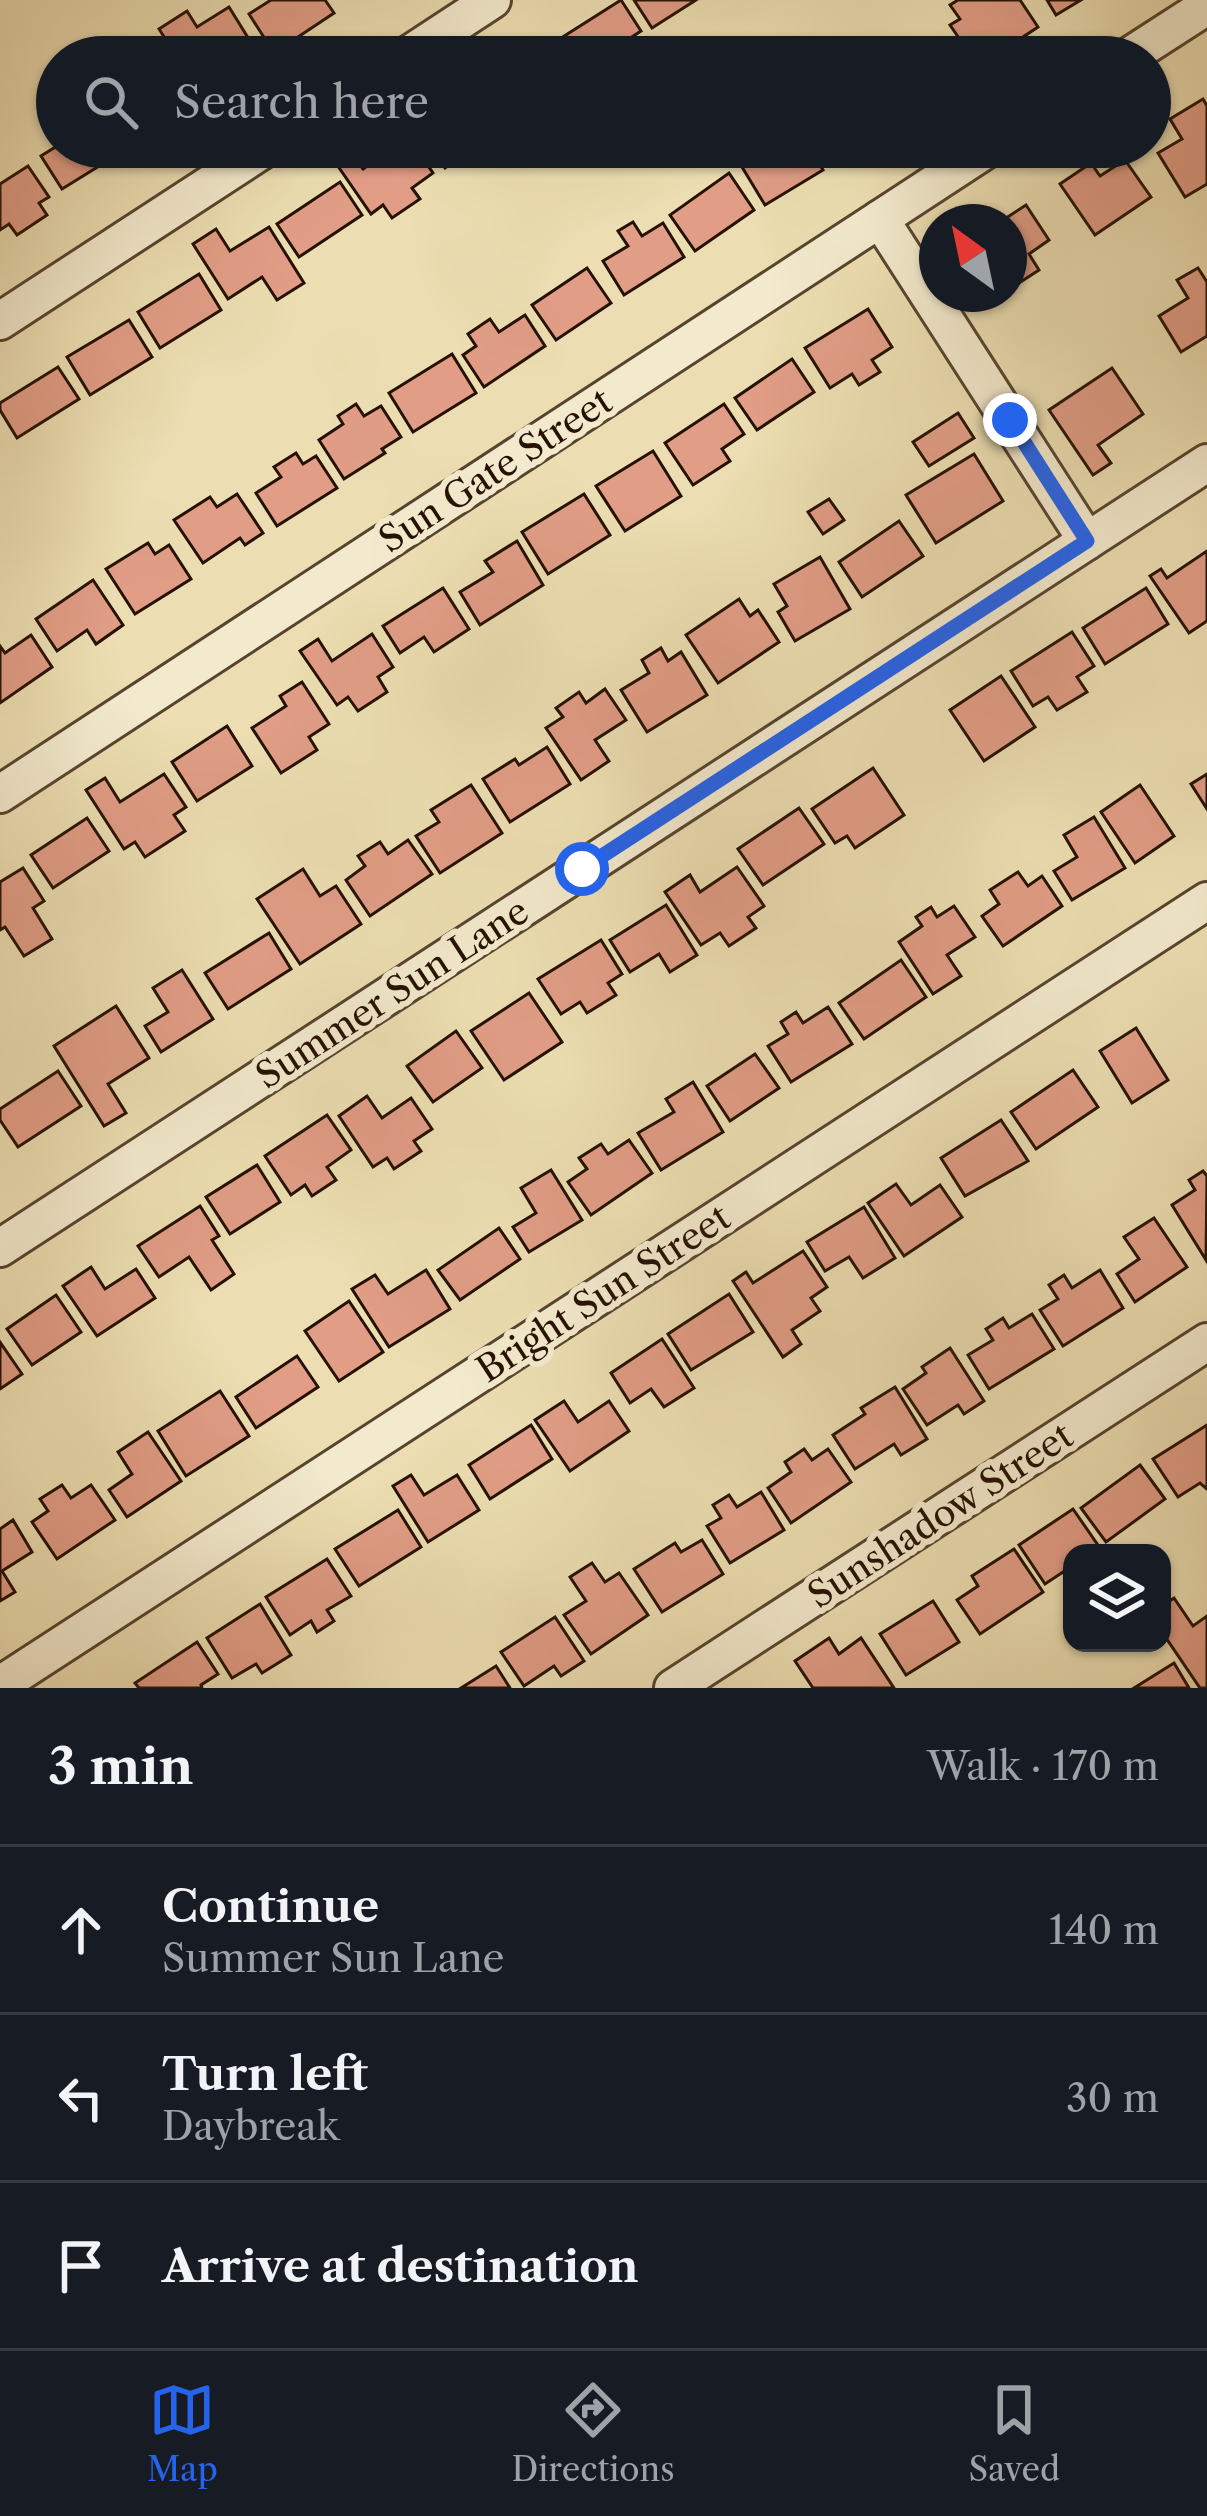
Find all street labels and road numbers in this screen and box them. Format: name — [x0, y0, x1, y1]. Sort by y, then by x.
street label: Sun Gate Street — [370, 378, 620, 562]
street label: Summer Sun Lane — [247, 888, 537, 1098]
street label: Bright Sun Street — [468, 1195, 738, 1391]
street label: Sunshadow Street — [799, 1413, 1081, 1617]

